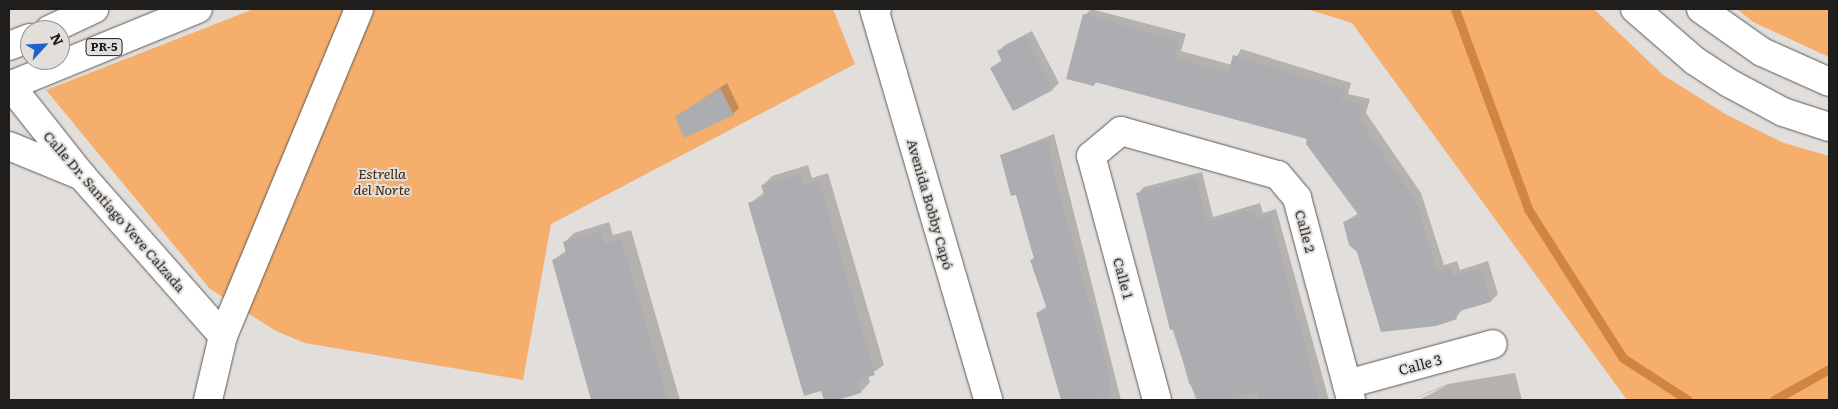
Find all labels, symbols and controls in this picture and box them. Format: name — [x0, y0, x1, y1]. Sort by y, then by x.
north arrow — [20, 20, 70, 70]
text: N — [46, 30, 69, 49]
road number: PR-5 — [85, 38, 123, 56]
street label: Calle Dr. Santiago Veve Calzada — [41, 127, 189, 295]
street label: Avenida Bobby Capó — [904, 137, 958, 271]
park label: Estrella del Norte — [354, 165, 410, 198]
street label: Calle 2 — [1292, 208, 1320, 254]
street label: Calle 1 — [1110, 255, 1138, 301]
street label: Calle 3 — [1397, 350, 1443, 378]

